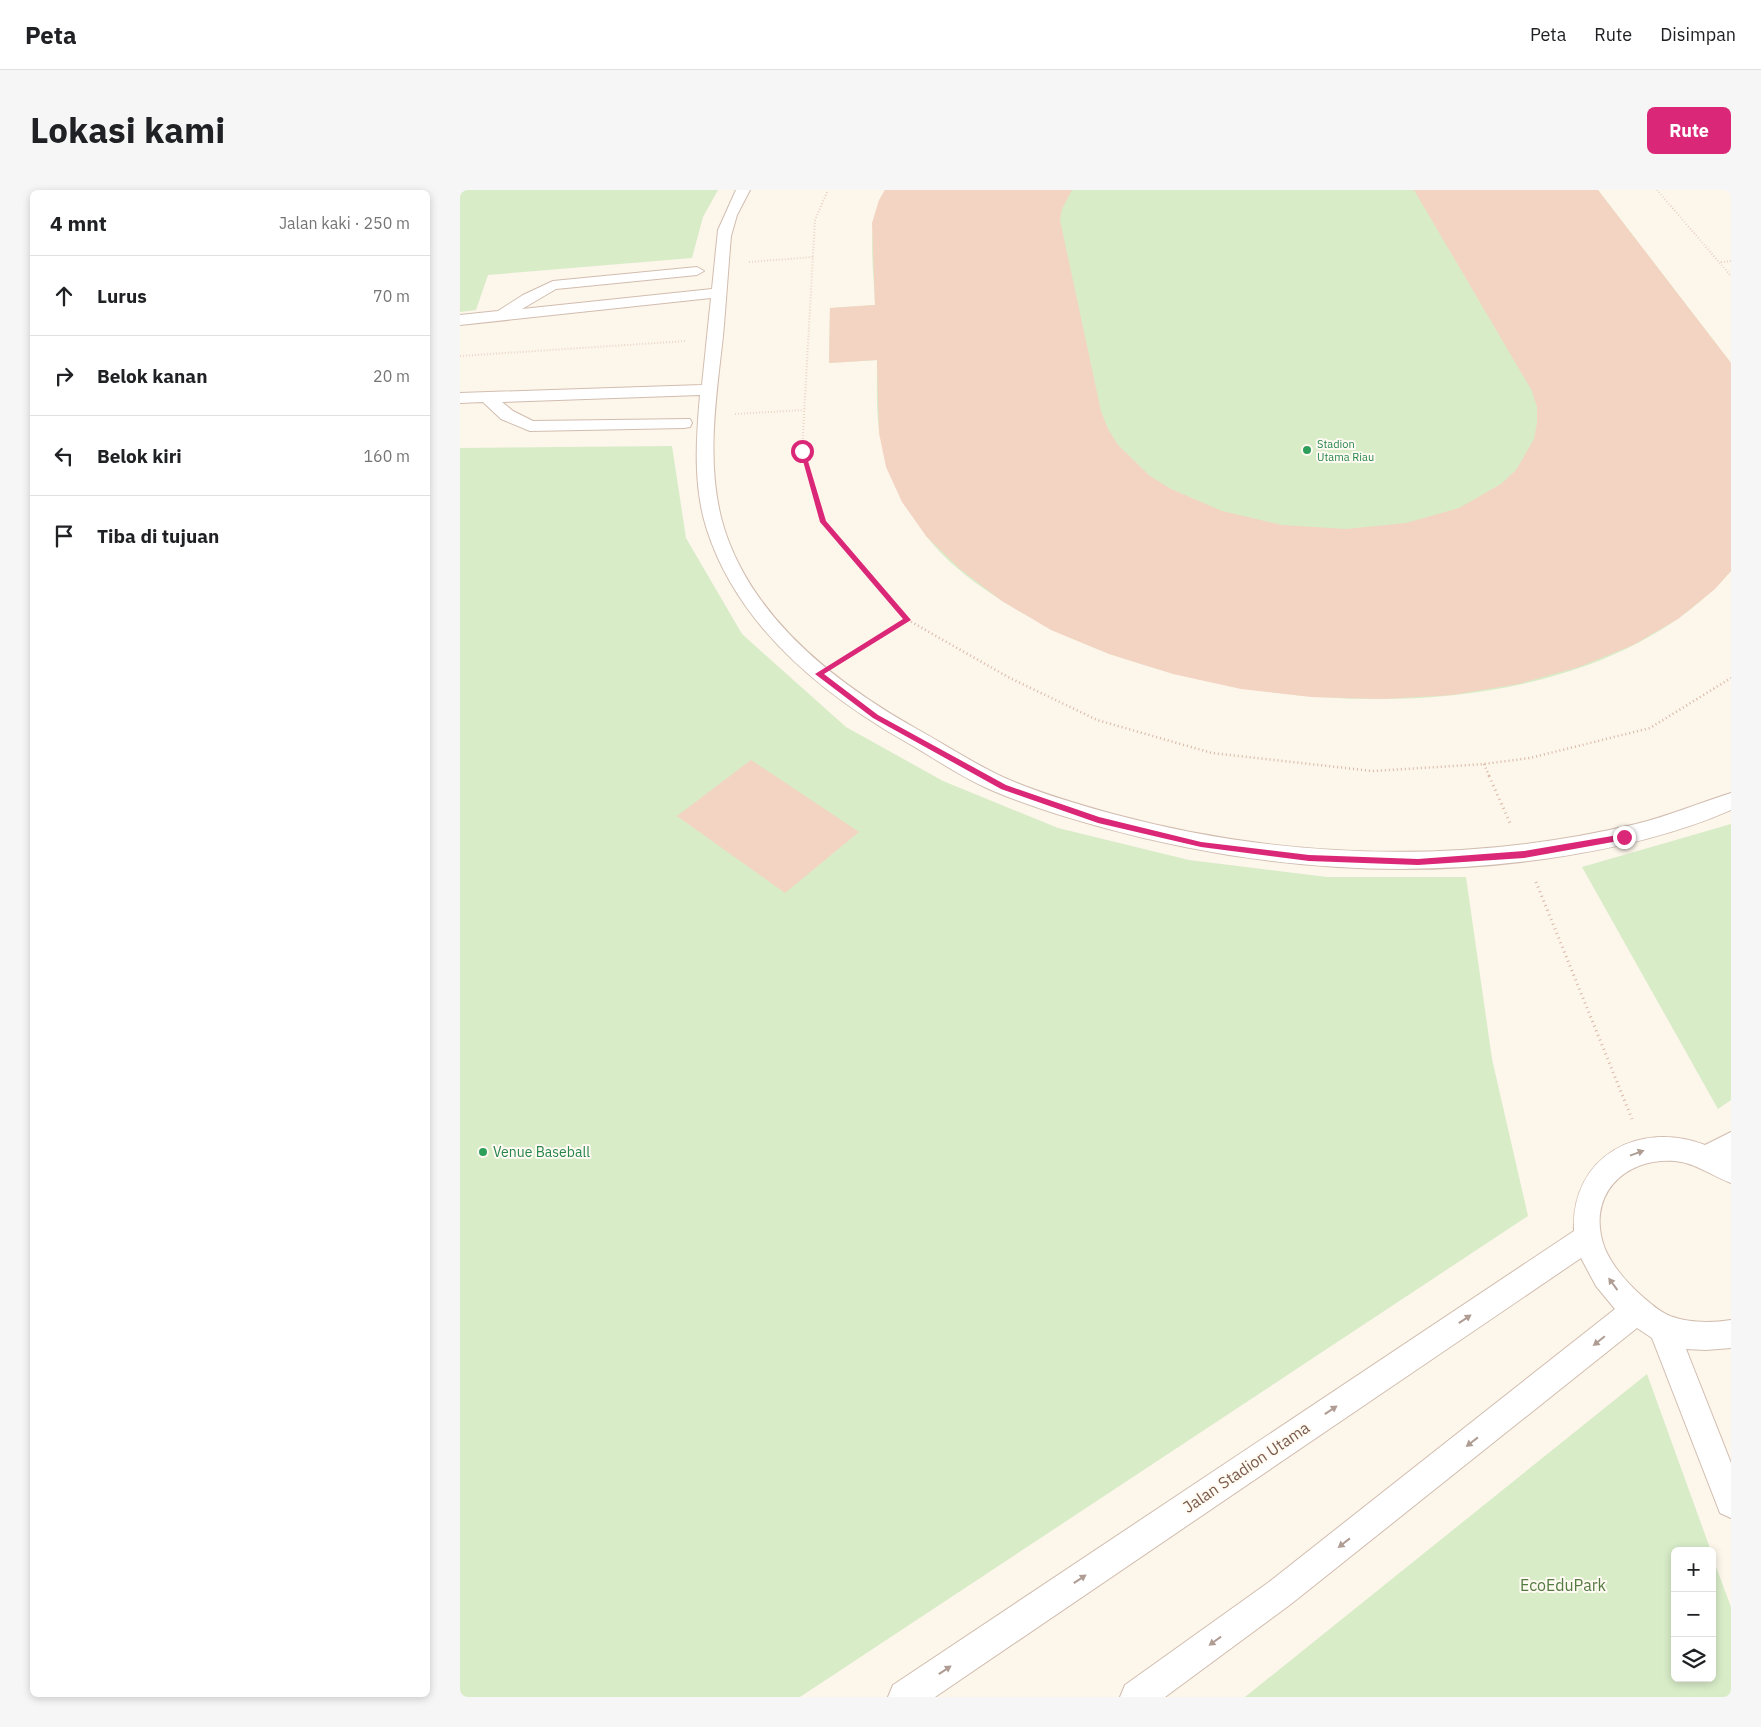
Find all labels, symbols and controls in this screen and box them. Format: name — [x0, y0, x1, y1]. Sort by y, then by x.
text: Peta — [25, 19, 77, 51]
text: Peta — [1530, 23, 1566, 46]
text: Rute — [1594, 23, 1632, 46]
text: Disimpan — [1660, 23, 1736, 46]
text: Lokasi kami — [30, 107, 225, 153]
button: Rute — [1647, 107, 1731, 154]
text: 4 mnt — [50, 209, 107, 237]
text: Jalan kaki · 250 m — [279, 213, 410, 233]
icon: ahead — [50, 282, 78, 310]
text: Lurus — [97, 284, 147, 308]
text: 70 m — [373, 286, 410, 306]
icon: right — [50, 362, 78, 390]
text: Belok kanan — [97, 364, 208, 388]
text: 20 m — [373, 366, 410, 386]
place label: Stadion Utama Riau — [1317, 437, 1374, 464]
route start — [791, 440, 814, 463]
icon: left — [50, 442, 78, 470]
text: Belok kiri — [97, 444, 182, 468]
marker: Stadion Utama Riau — [1301, 444, 1313, 456]
text: 160 m — [363, 446, 410, 466]
icon: arrive — [50, 522, 78, 550]
text: Tiba di tujuan — [97, 524, 219, 548]
route end — [1613, 826, 1636, 849]
place label: Venue Baseball — [493, 1143, 590, 1161]
marker: Venue Baseball — [477, 1146, 489, 1158]
one-way arrow — [1630, 1149, 1645, 1156]
one-way arrow — [1608, 1277, 1618, 1291]
one-way arrow — [1459, 1314, 1472, 1324]
one-way arrow — [1593, 1335, 1606, 1346]
one-way arrow — [1324, 1405, 1338, 1414]
street label: Jalan Stadion Utama — [1179, 1417, 1314, 1517]
one-way arrow — [1466, 1436, 1479, 1447]
one-way arrow — [1338, 1537, 1351, 1548]
map controls — [1671, 1547, 1716, 1682]
button: + — [1671, 1547, 1716, 1592]
one-way arrow — [1073, 1574, 1087, 1584]
park label: EcoEduPark — [1520, 1575, 1607, 1595]
button: − — [1671, 1592, 1716, 1637]
one-way arrow — [1208, 1636, 1222, 1646]
button: layers — [1671, 1637, 1716, 1682]
one-way arrow — [939, 1665, 952, 1675]

